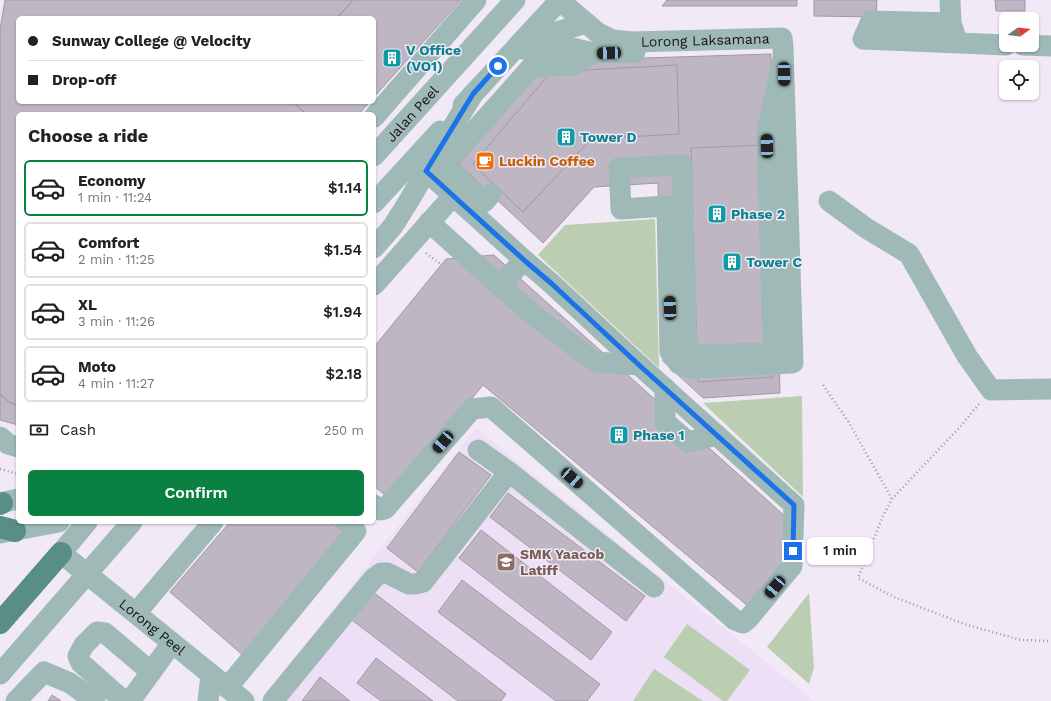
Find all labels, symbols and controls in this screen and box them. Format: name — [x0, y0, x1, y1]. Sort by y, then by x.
north arrow — [999, 12, 1039, 52]
map controls — [999, 12, 1039, 100]
street label: Lorong Laksamana — [641, 30, 770, 50]
text: Sunway College @ Velocity — [52, 32, 251, 50]
place label: V Office (VO1) — [406, 42, 461, 74]
building icon: V Office (VO1) — [381, 47, 403, 69]
car — [597, 47, 621, 59]
route start — [489, 57, 507, 75]
button: locate — [999, 60, 1039, 100]
car — [778, 62, 790, 86]
text: Drop-off — [52, 71, 117, 89]
street label: Jalan Peel — [383, 82, 442, 145]
text: Choose a ride — [28, 125, 148, 146]
building icon: Tower D — [555, 126, 577, 148]
place label: Tower D — [580, 129, 636, 145]
car — [761, 134, 773, 158]
cafe icon: Luckin Coffee — [474, 150, 496, 172]
place label: Luckin Coffee — [499, 153, 595, 169]
icon: car — [30, 170, 66, 206]
text: Economy — [78, 172, 145, 190]
text: $1.14 — [328, 179, 362, 197]
text: 1 min · 11:24 — [78, 190, 152, 205]
building icon: Phase 2 — [706, 203, 728, 225]
place label: Phase 2 — [731, 206, 785, 222]
icon: car — [30, 232, 66, 268]
text: Comfort — [78, 234, 139, 252]
text: $1.54 — [324, 241, 362, 259]
building icon: Tower C — [721, 251, 743, 273]
text: 2 min · 11:25 — [78, 252, 155, 267]
place label: Tower C — [746, 254, 802, 270]
icon: car — [30, 294, 66, 330]
text: XL — [78, 296, 97, 314]
car — [664, 296, 676, 320]
text: $1.94 — [323, 303, 362, 321]
text: 3 min · 11:26 — [78, 314, 155, 329]
icon: car — [30, 356, 66, 392]
text: Moto — [78, 358, 116, 376]
text: $2.18 — [325, 365, 362, 383]
text: 4 min · 11:27 — [78, 376, 154, 391]
icon: cash — [28, 419, 50, 441]
text: Cash — [60, 421, 96, 439]
text: 250 m — [324, 423, 364, 438]
building icon: Phase 1 — [608, 424, 630, 446]
place label: Phase 1 — [633, 427, 685, 443]
car — [431, 429, 455, 455]
car — [559, 466, 585, 490]
button: Confirm — [28, 470, 364, 516]
callout: 1 min — [807, 537, 873, 565]
route end — [784, 542, 802, 560]
text: 1 min — [823, 543, 857, 558]
place label: SMK Yaacob Latiff — [520, 546, 604, 578]
school or university icon: SMK Yaacob Latiff — [495, 551, 517, 573]
car — [763, 574, 787, 600]
street label: Lorong Peel — [116, 595, 189, 659]

